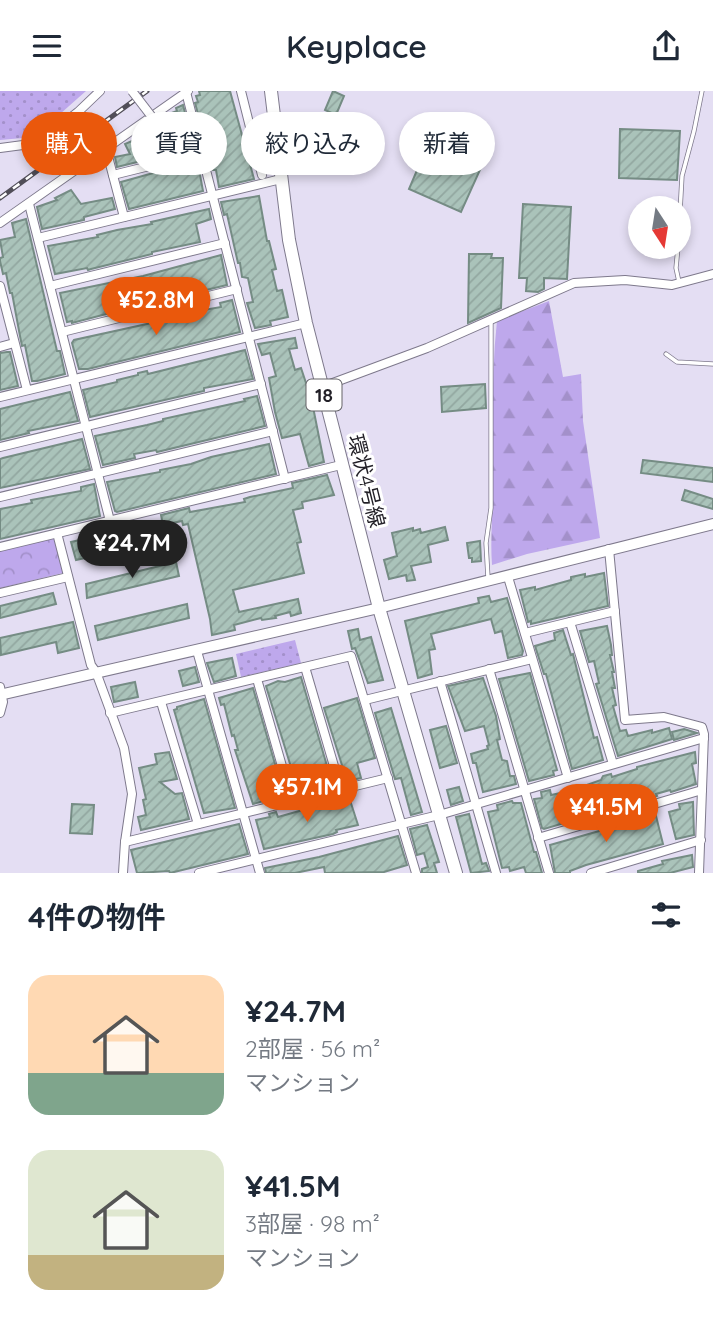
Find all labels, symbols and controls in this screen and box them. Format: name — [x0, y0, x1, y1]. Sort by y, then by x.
text: Keyplace — [286, 26, 427, 66]
icon: menu — [28, 27, 66, 65]
icon: share — [647, 27, 685, 65]
chip: 購入 — [21, 112, 117, 175]
chip: 賃貸 — [131, 112, 227, 175]
chip: 絞り込み — [241, 112, 385, 175]
chip: 新着 — [399, 112, 495, 175]
north arrow — [628, 196, 691, 259]
map controls — [628, 196, 691, 259]
pin: ¥52.8M — [99, 278, 213, 337]
text: ¥52.8M — [117, 285, 195, 314]
road number: 18 — [306, 379, 342, 411]
street label: 環状4号線 — [343, 431, 391, 530]
pin: ¥24.7M — [75, 521, 189, 580]
text: ¥24.7M — [93, 528, 171, 557]
pin: ¥57.1M — [250, 765, 364, 824]
text: ¥57.1M — [272, 772, 342, 801]
pin: ¥41.5M — [549, 785, 663, 844]
text: ¥41.5M — [569, 792, 643, 821]
icon: filters — [647, 896, 685, 934]
text: 4件の物件 — [28, 898, 166, 936]
text: ¥24.7M — [245, 992, 346, 1030]
icon: home — [84, 1003, 168, 1087]
text: 2部屋 · 56 m² — [245, 1034, 380, 1063]
text: マンション — [245, 1068, 360, 1097]
text: ¥41.5M — [245, 1167, 341, 1205]
icon: home — [84, 1178, 168, 1262]
text: 3部屋 · 98 m² — [245, 1209, 380, 1238]
text: マンション — [245, 1243, 360, 1272]

